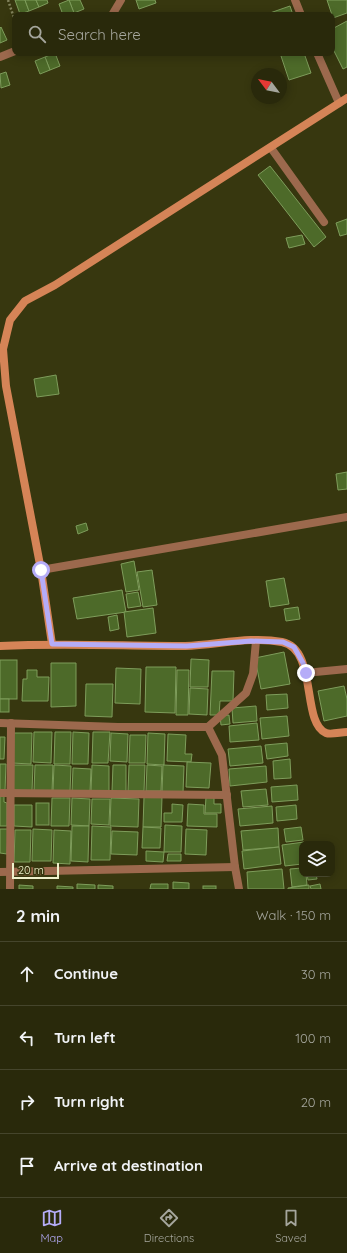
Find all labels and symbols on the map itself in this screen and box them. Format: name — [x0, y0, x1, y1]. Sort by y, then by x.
north arrow — [251, 68, 287, 104]
route start — [32, 561, 50, 579]
route end — [297, 664, 315, 682]
scale bar — [12, 861, 59, 880]

